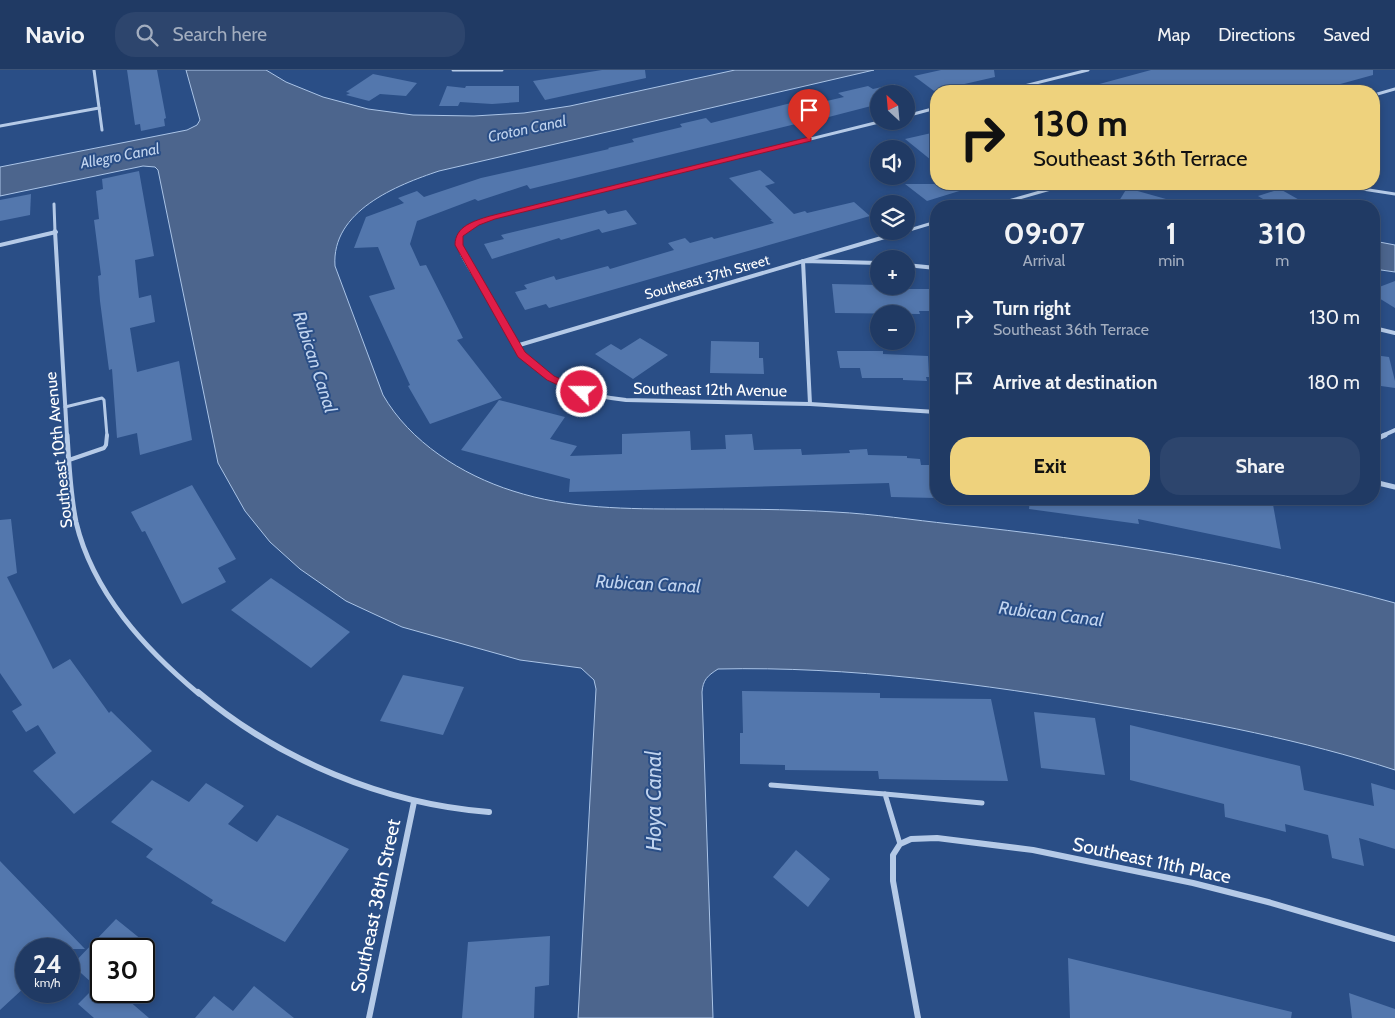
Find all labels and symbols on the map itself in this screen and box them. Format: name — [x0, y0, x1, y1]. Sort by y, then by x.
north arrow — [870, 85, 915, 130]
pin — [788, 89, 830, 140]
water label: Croton Canal — [486, 112, 568, 146]
water label: Allegro Canal — [78, 139, 162, 173]
street label: Southeast 37th Street — [642, 250, 772, 303]
water label: Rubican Canal — [288, 309, 342, 416]
position arrow — [555, 365, 607, 417]
street label: Southeast 10th Avenue — [41, 371, 76, 529]
street label: Southeast 12th Avenue — [633, 379, 787, 400]
water label: Rubican Canal — [595, 570, 702, 598]
water label: Rubican Canal — [997, 597, 1105, 631]
water label: Hoya Canal — [641, 751, 666, 851]
street label: Southeast 38th Street — [346, 816, 405, 995]
street label: Southeast 11th Place — [1070, 832, 1234, 889]
speed limit sign: 30 — [90, 938, 155, 1003]

